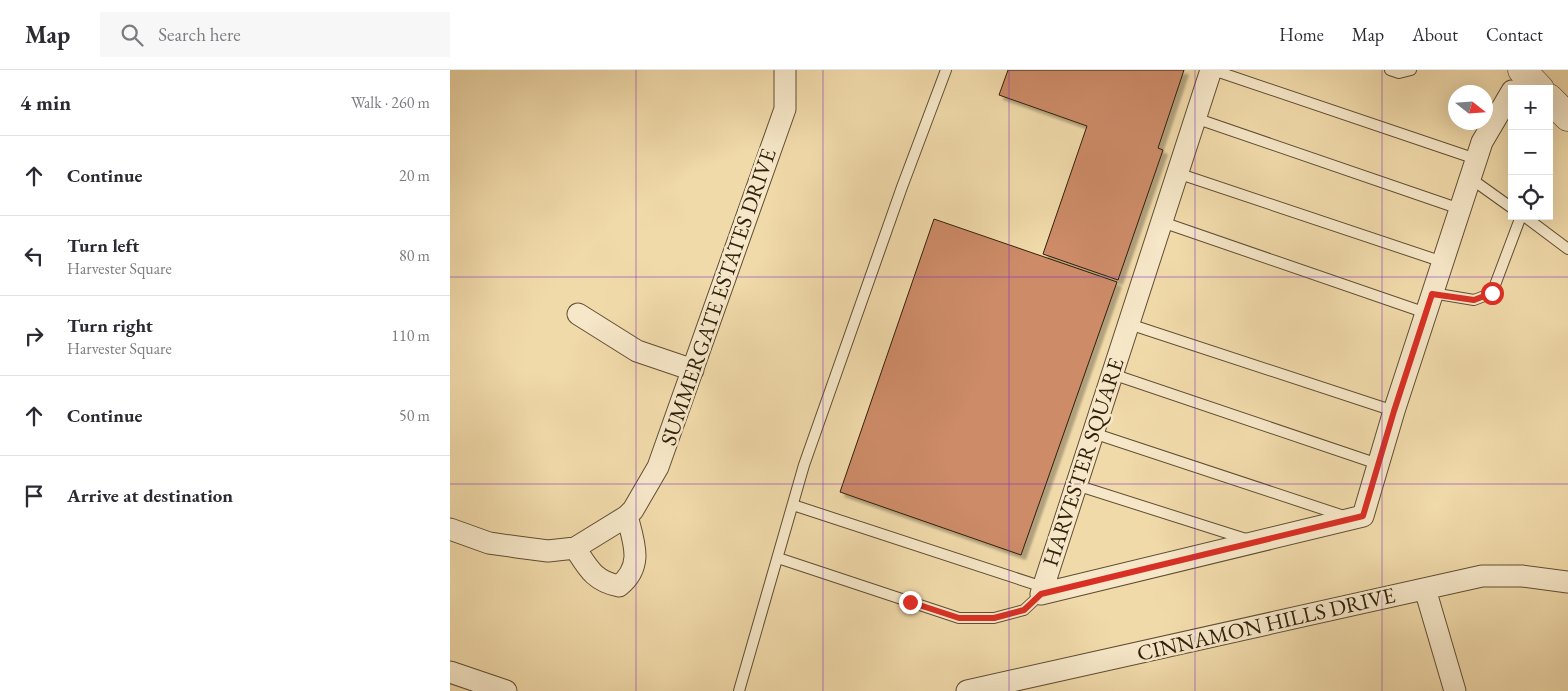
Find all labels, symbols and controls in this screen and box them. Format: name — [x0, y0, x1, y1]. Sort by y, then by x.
search box — [100, 12, 450, 57]
text: Map — [25, 19, 70, 50]
icon: search — [118, 21, 146, 49]
text: Search here — [158, 22, 241, 47]
text: Home — [1279, 23, 1324, 46]
text: Map — [1352, 23, 1384, 46]
text: About — [1412, 23, 1458, 46]
text: Contact — [1486, 23, 1543, 46]
north arrow — [1448, 85, 1493, 130]
map controls — [1508, 85, 1553, 220]
button: + — [1508, 85, 1553, 130]
text: 4 min — [20, 89, 71, 116]
text: Walk · 260 m — [351, 92, 430, 113]
button: − — [1508, 130, 1553, 175]
street label: SUMMERGATE ESTATES DRIVE — [653, 145, 783, 449]
icon: ahead — [20, 162, 48, 190]
text: Continue — [67, 163, 142, 188]
text: 20 m — [399, 165, 430, 186]
button: locate — [1508, 175, 1553, 220]
text: Turn left — [67, 233, 139, 258]
icon: left — [20, 242, 48, 270]
text: 80 m — [399, 245, 430, 266]
text: Harvester Square — [67, 258, 172, 279]
route start — [1481, 282, 1504, 305]
text: Turn right — [67, 313, 153, 338]
icon: right — [20, 322, 48, 350]
text: 110 m — [391, 325, 430, 346]
text: Harvester Square — [67, 338, 172, 359]
street label: HARVESTER SQUARE — [1036, 354, 1130, 570]
icon: ahead — [20, 402, 48, 430]
text: Continue — [67, 403, 142, 428]
text: 50 m — [399, 405, 430, 426]
icon: arrive — [20, 482, 48, 510]
text: Arrive at destination — [67, 483, 233, 508]
street label: CINNAMON HILLS DRIVE — [1134, 580, 1398, 668]
route end — [899, 591, 922, 614]

